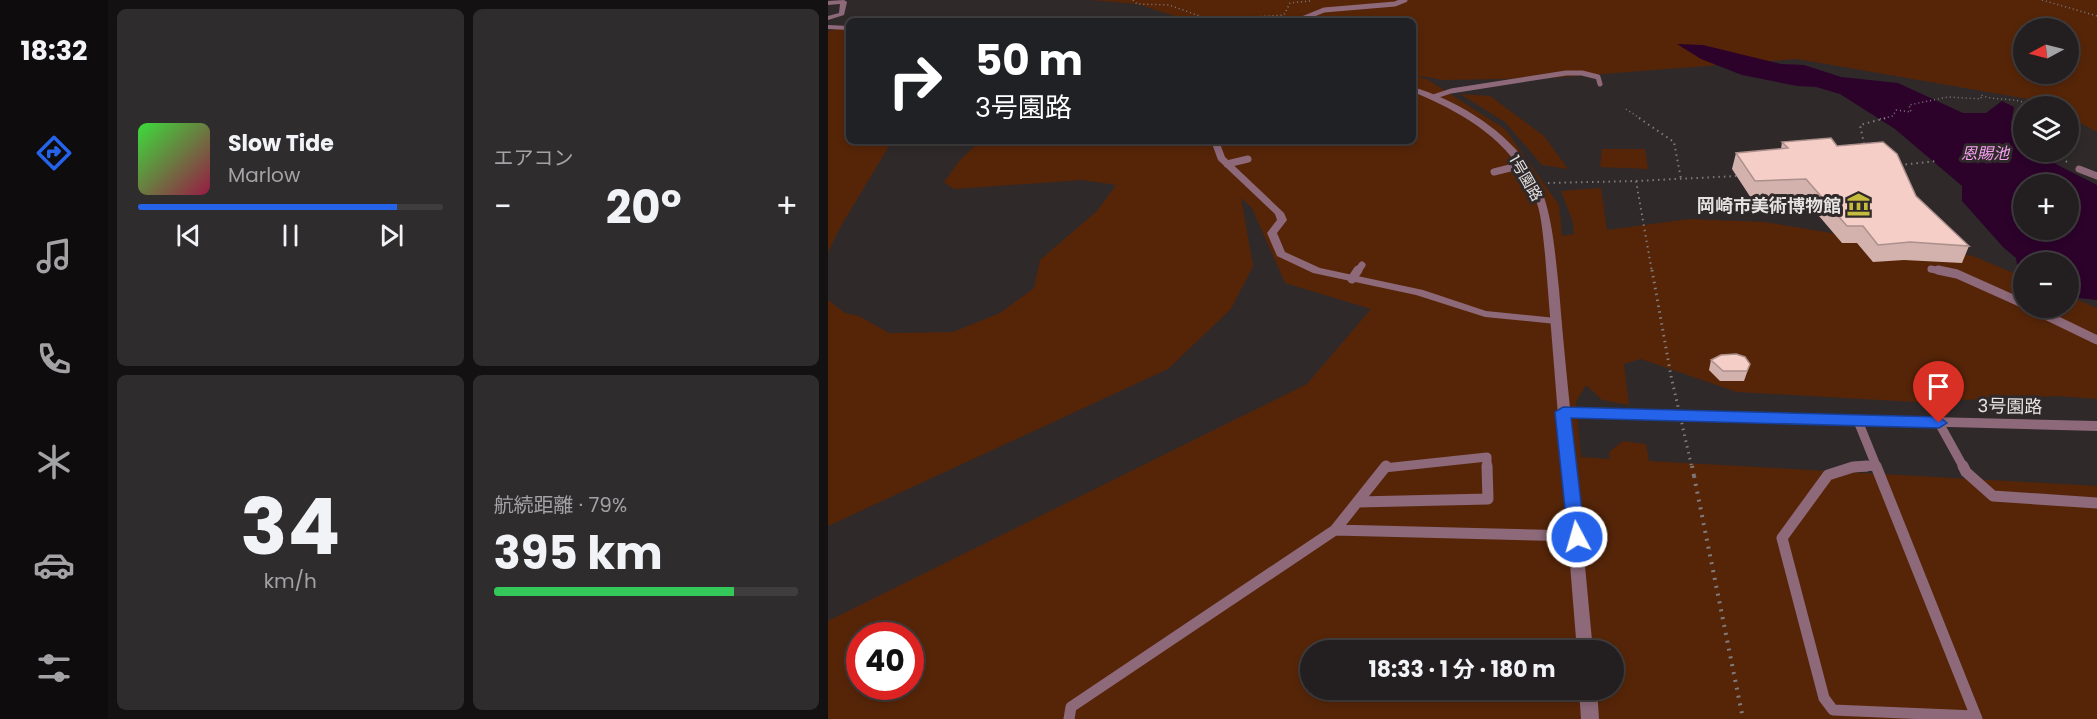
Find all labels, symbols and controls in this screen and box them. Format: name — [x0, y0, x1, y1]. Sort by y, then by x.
north arrow — [2013, 18, 2079, 84]
map controls — [2013, 18, 2079, 318]
text: 50 m — [975, 31, 1083, 90]
text: 18:32 — [20, 32, 88, 69]
icon: right — [876, 42, 954, 120]
text: 3号園路 — [975, 89, 1072, 126]
button: layers — [2013, 96, 2079, 162]
text: Slow Tide — [228, 128, 334, 159]
icon: directions — [33, 132, 75, 174]
water label: 恩賜池 — [1961, 142, 2011, 165]
text: エアコン — [494, 144, 574, 172]
street label: 1号園路 — [1504, 151, 1548, 205]
text: Marlow — [228, 161, 300, 189]
button: + — [2013, 174, 2079, 240]
text: 20° — [606, 176, 682, 239]
text: − — [494, 183, 512, 230]
text: + — [775, 183, 798, 230]
museum icon: 岡崎市美術博物館 — [1846, 192, 1872, 218]
place label: 岡崎市美術博物館 — [1697, 193, 1841, 218]
icon: previous — [172, 219, 205, 252]
icon: pause — [274, 219, 307, 252]
icon: next — [375, 219, 408, 252]
icon: music — [33, 235, 75, 277]
button: − — [2013, 252, 2079, 318]
icon: phone — [33, 338, 75, 380]
pin — [1913, 361, 1964, 423]
icon: arrive — [1922, 370, 1955, 403]
street label: 3号園路 — [1977, 393, 2043, 419]
icon: climate — [33, 441, 75, 483]
text: 34 — [240, 472, 340, 581]
text: 航続距離 · 79% — [494, 491, 627, 519]
position arrow — [1545, 505, 1609, 569]
text: 395 km — [494, 522, 663, 585]
icon: car — [33, 544, 75, 586]
text: km/h — [264, 567, 317, 595]
speed limit sign: 40 — [846, 622, 924, 700]
icon: filters — [33, 647, 75, 689]
text: 18:33 · 1 分 · 180 m — [1369, 654, 1555, 685]

